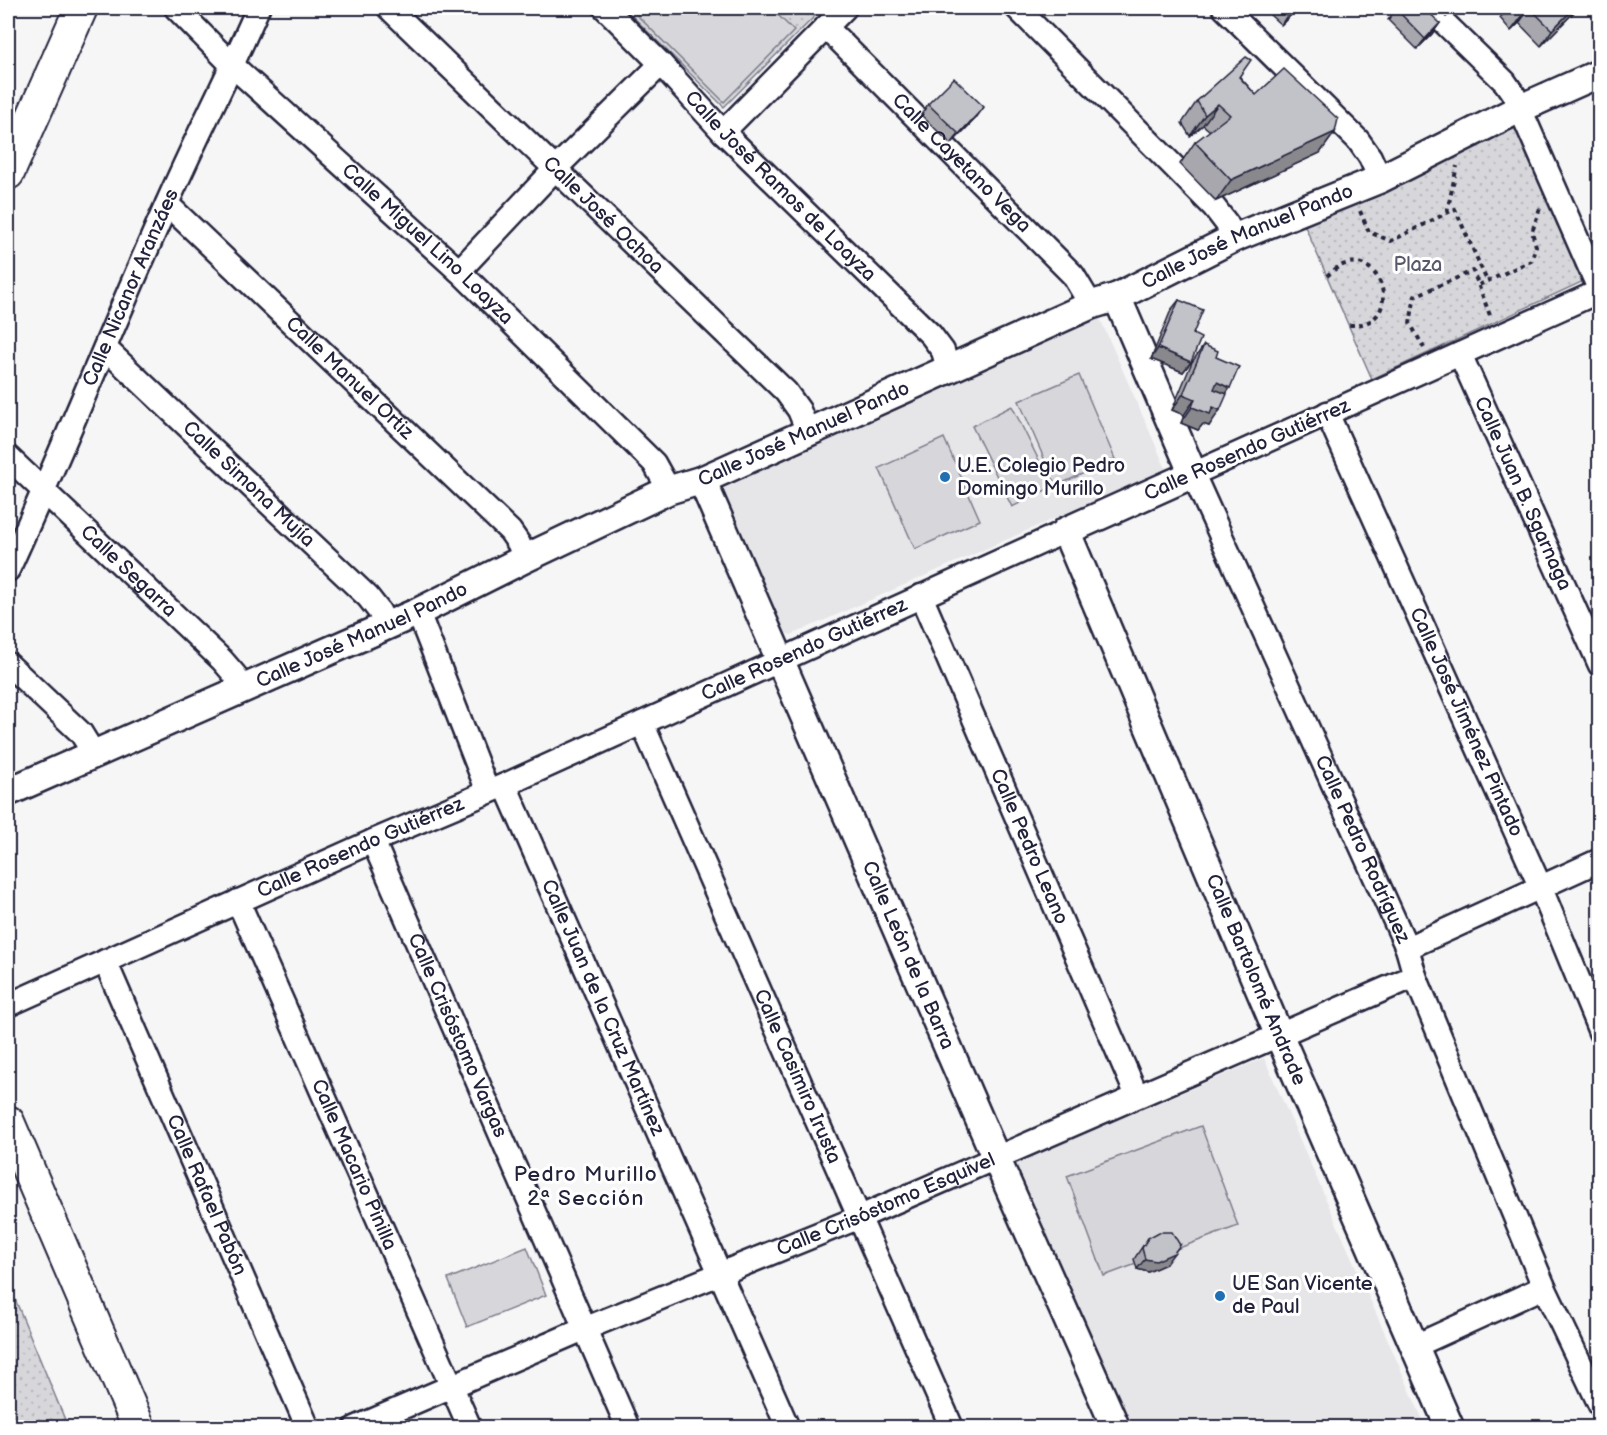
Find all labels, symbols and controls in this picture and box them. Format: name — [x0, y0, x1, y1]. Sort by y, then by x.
street label: Calle José Ramos de Loayza — [680, 86, 881, 286]
street label: Calle Cayetano Vega — [887, 88, 1036, 238]
street label: Calle José Ochoa — [538, 151, 669, 279]
street label: Calle Miguel Lino Loayza — [337, 158, 518, 330]
street label: Calle José Manuel Pando — [1138, 179, 1357, 295]
street label: Calle Nicanor Aranzáes — [78, 185, 184, 390]
park label: Plaza — [1394, 253, 1442, 277]
street label: Calle Manuel Ortiz — [281, 311, 419, 445]
street label: Calle José Manuel Pando — [694, 376, 913, 492]
street label: Calle Juan B. Sgarnaga — [1469, 393, 1577, 594]
street label: Calle Rosendo Gutiérrez — [1140, 394, 1354, 506]
street label: Calle Simona Mujía — [178, 416, 320, 552]
place label: U.E. Colegio Pedro Domingo Murillo — [957, 454, 1125, 501]
marker: U.E. Colegio Pedro Domingo Murillo — [938, 470, 952, 484]
street label: Calle Segarra — [75, 520, 182, 622]
street label: Calle José Manuel Pando — [253, 577, 472, 693]
street label: Calle Rosendo Gutiérrez — [698, 592, 911, 706]
street label: Calle José Jiménez Pintado — [1404, 604, 1528, 840]
street label: Calle Pedro Rodríguez — [1310, 752, 1415, 947]
street label: Calle Pedro Leano — [985, 765, 1073, 928]
street label: Calle Rosendo Gutiérrez — [253, 792, 468, 903]
street label: Calle León de la Barra — [857, 857, 959, 1053]
street label: Calle Bartolomé Andrade — [1200, 870, 1311, 1089]
street label: Calle Juan de la Cruz Martínez — [536, 876, 670, 1139]
street label: Calle Crisóstomo Vargas — [403, 930, 512, 1141]
street label: Calle Casimiro Irusta — [749, 985, 846, 1167]
street label: Calle Macario Pinilla — [306, 1075, 402, 1254]
street label: Calle Rafael Pabón — [161, 1111, 252, 1279]
street label: Calle Crisóstomo Esquivel — [773, 1148, 999, 1262]
district label: Pedro Murillo 2ª Sección — [514, 1162, 658, 1211]
place label: UE San Vicente de Paul — [1232, 1272, 1373, 1319]
marker: UE San Vicente de Paul — [1213, 1289, 1227, 1303]

